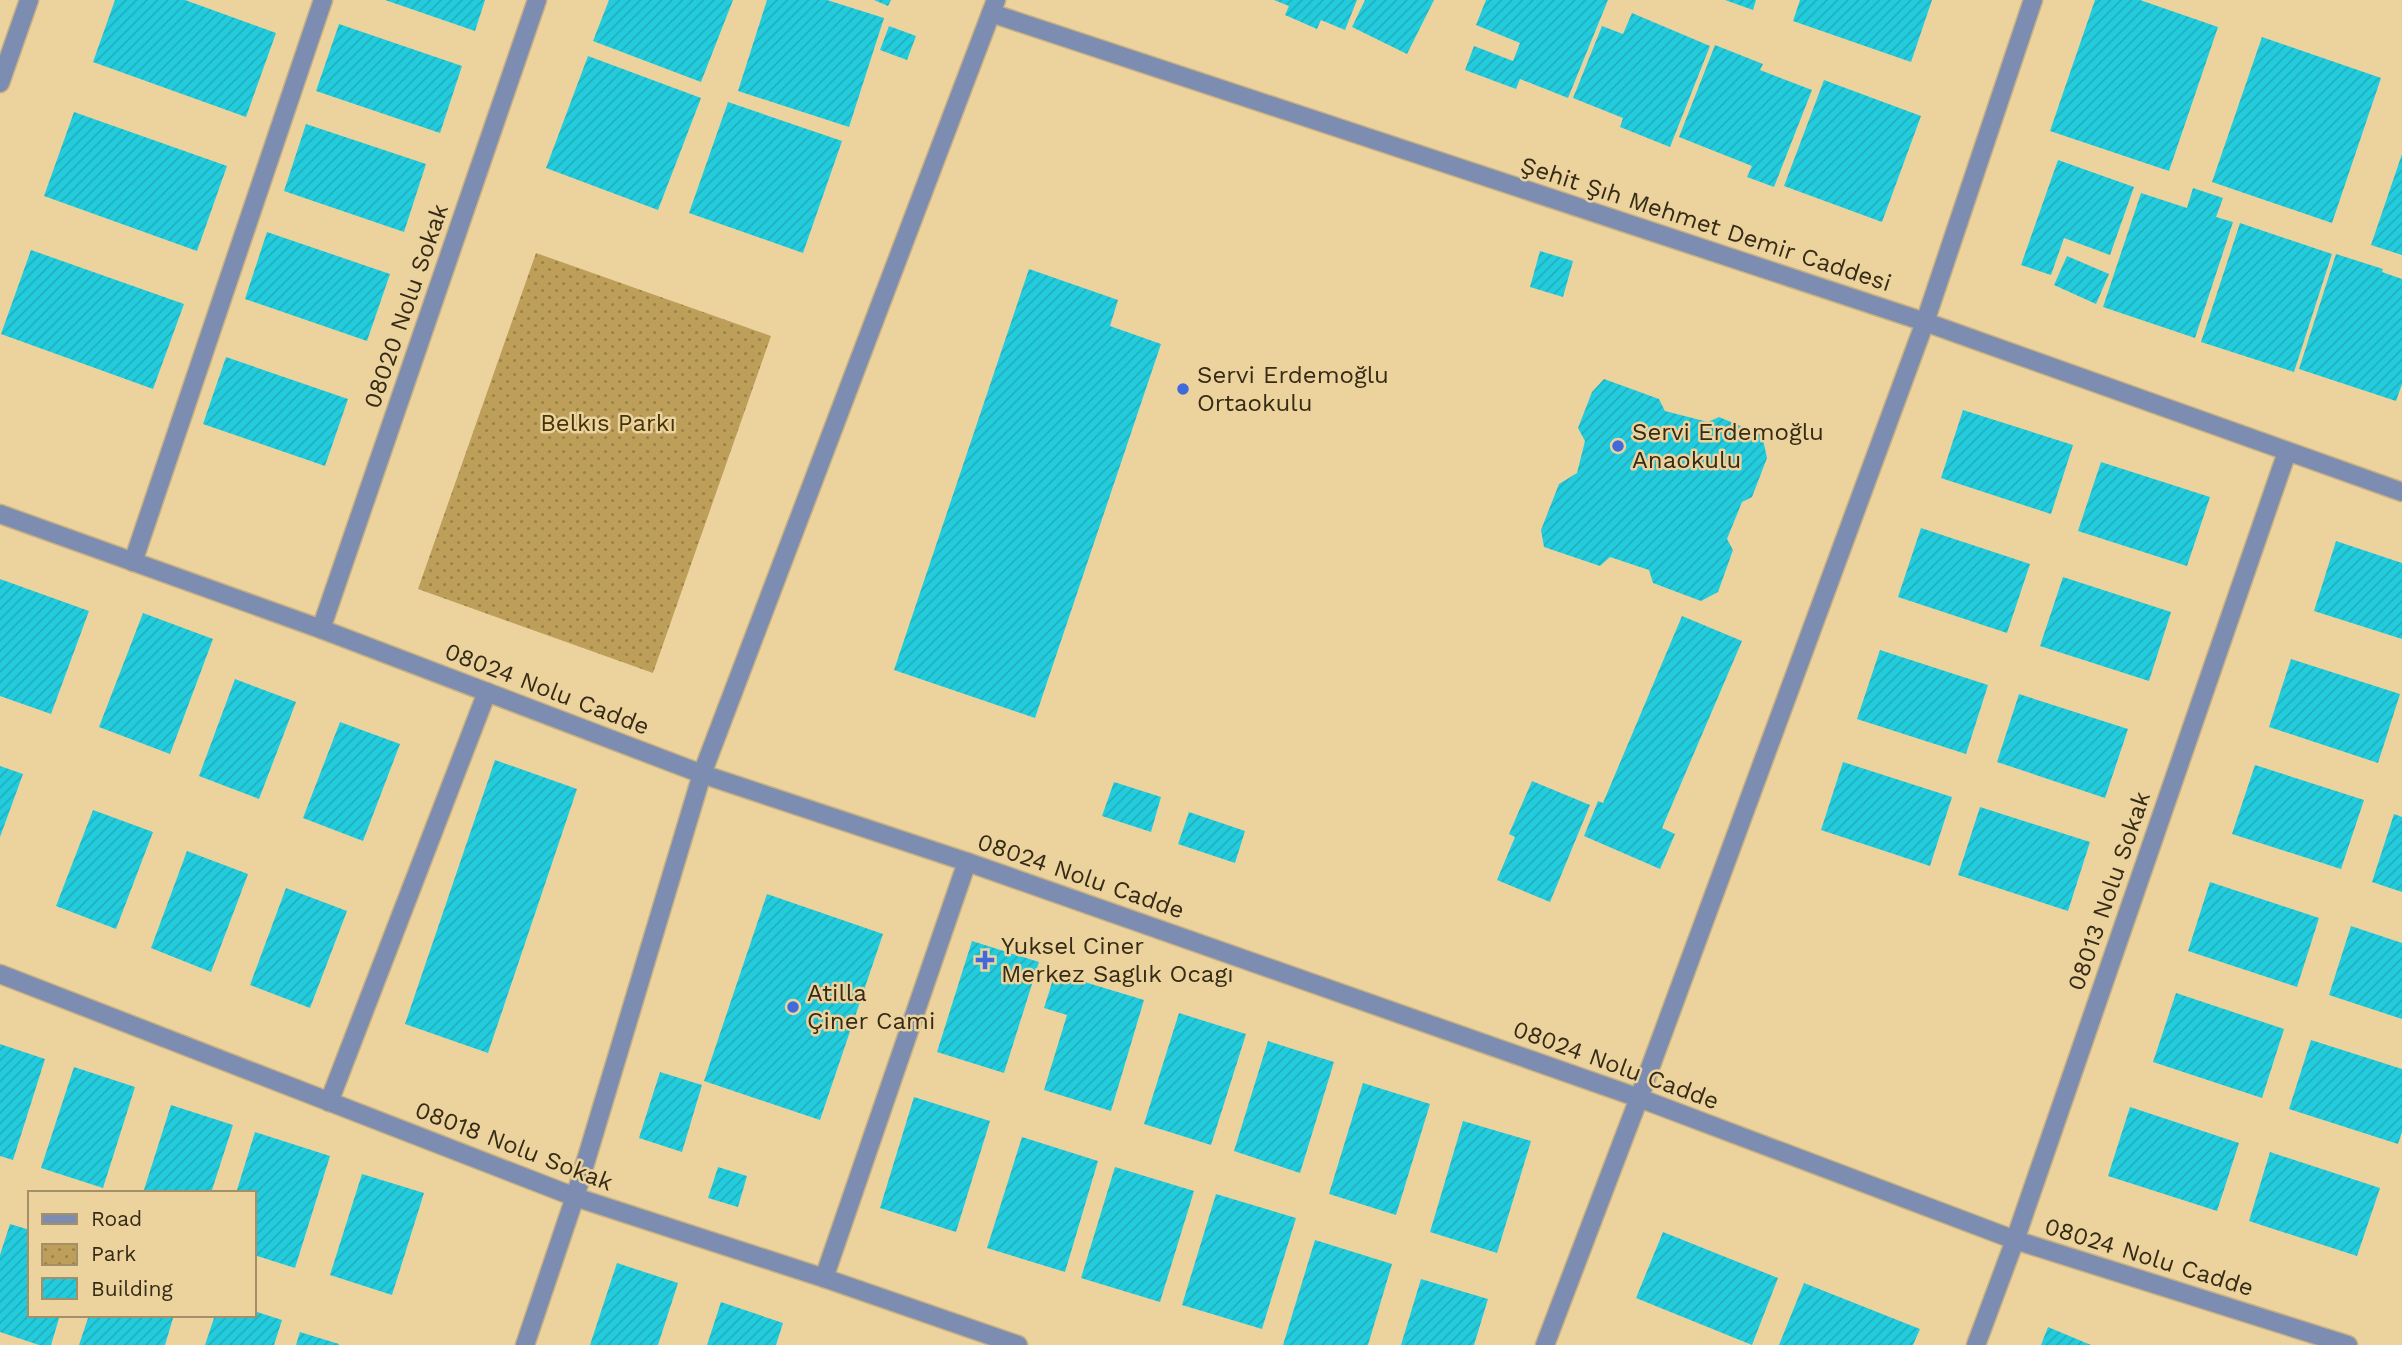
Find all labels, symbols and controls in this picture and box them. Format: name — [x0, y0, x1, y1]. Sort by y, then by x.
street label: Şehit Şıh Mehmet Demir Caddesi — [1517, 151, 1895, 297]
street label: 08020 Nolu Sokak — [358, 200, 454, 412]
place label: Servi Erdemoğlu Ortaokulu — [1197, 361, 1389, 417]
marker: Servi Erdemoğlu Ortaokulu — [1175, 381, 1191, 397]
park label: Belkıs Parkı — [540, 409, 676, 437]
place label: Servi Erdemoğlu Anaokulu — [1632, 418, 1824, 474]
marker: Servi Erdemoğlu Anaokulu — [1610, 438, 1626, 454]
street label: 08024 Nolu Cadde — [441, 637, 653, 741]
street label: 08013 Nolu Sokak — [2062, 787, 2156, 994]
street label: 08024 Nolu Cadde — [974, 827, 1188, 925]
place label: Yuksel Ciner Merkez Saglık Ocagı — [1001, 932, 1234, 988]
marker: Yuksel Ciner Merkez Saglık Ocagı — [975, 950, 995, 970]
place label: Atilla Çiner Cami — [807, 979, 935, 1035]
marker: Atilla Çiner Cami — [785, 999, 801, 1015]
street label: 08024 Nolu Cadde — [1509, 1015, 1723, 1115]
street label: 08018 Nolu Sokak — [411, 1095, 617, 1197]
legend — [28, 1191, 256, 1317]
text: Road — [91, 1206, 142, 1231]
street label: 08024 Nolu Cadde — [2041, 1212, 2257, 1302]
text: Park — [91, 1241, 136, 1266]
text: Building — [91, 1276, 173, 1301]

